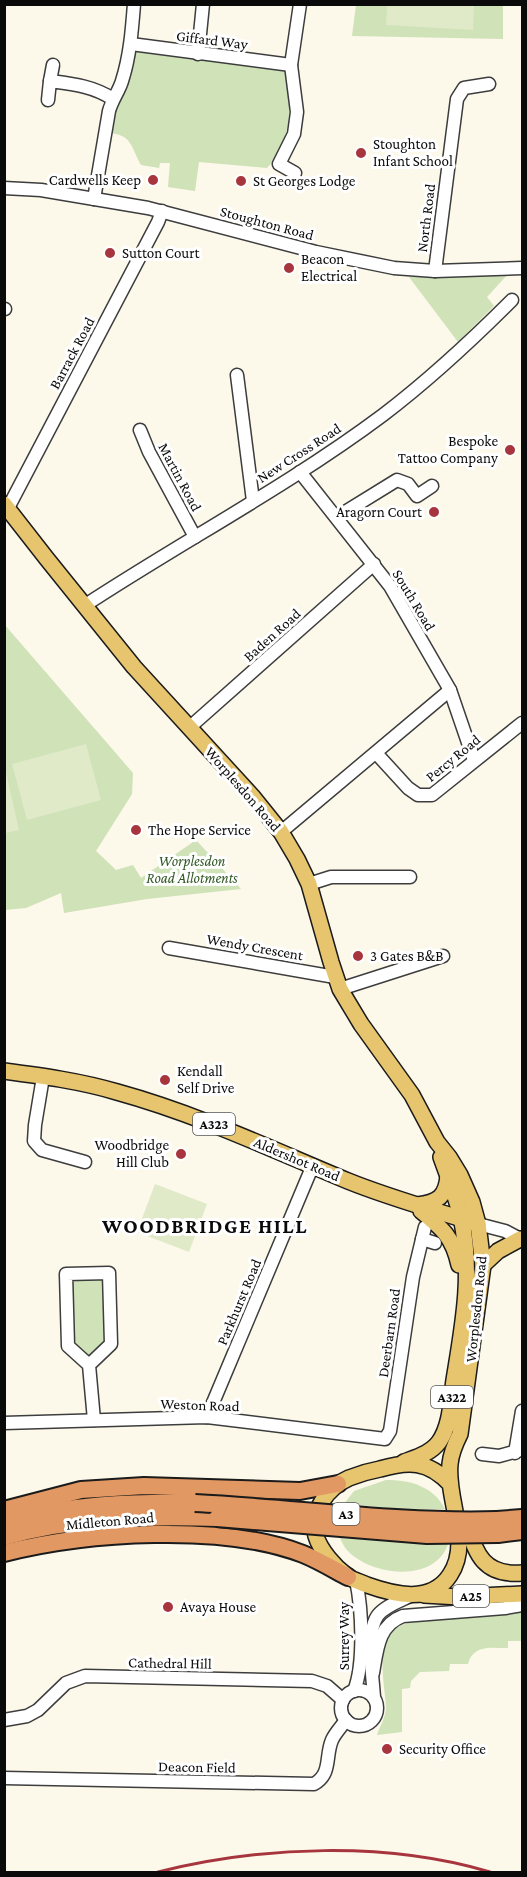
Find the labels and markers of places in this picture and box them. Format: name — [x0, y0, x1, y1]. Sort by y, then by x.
place label: Stoughton Infant School — [373, 136, 453, 169]
marker: Stoughton Infant School — [354, 146, 368, 160]
place label: Cardwells Keep — [49, 172, 141, 189]
marker: Cardwells Keep — [146, 173, 160, 187]
place label: St Georges Lodge — [253, 173, 356, 190]
marker: St Georges Lodge — [234, 174, 248, 188]
place label: Sutton Court — [122, 245, 201, 261]
marker: Sutton Court — [103, 246, 117, 260]
place label: Beacon Electrical — [301, 251, 357, 284]
marker: Beacon Electrical — [282, 261, 296, 275]
place label: Bespoke Tattoo Company — [398, 433, 498, 467]
marker: Bespoke Tattoo Company — [503, 443, 517, 457]
place label: Aragorn Court — [336, 504, 423, 521]
marker: Aragorn Court — [427, 505, 441, 519]
place label: The Hope Service — [148, 822, 251, 839]
marker: The Hope Service — [129, 823, 143, 837]
place label: 3 Gates B&B — [370, 948, 443, 964]
marker: 3 Gates B&B — [351, 949, 365, 963]
place label: Kendall Self Drive — [177, 1063, 235, 1096]
marker: Kendall Self Drive — [158, 1073, 172, 1087]
place label: Woodbridge Hill Club — [94, 1137, 169, 1170]
marker: Woodbridge Hill Club — [174, 1147, 188, 1161]
place label: Avaya House — [180, 1599, 257, 1616]
marker: Avaya House — [161, 1600, 175, 1614]
place label: Security Office — [399, 1741, 486, 1758]
marker: Security Office — [380, 1742, 394, 1756]

